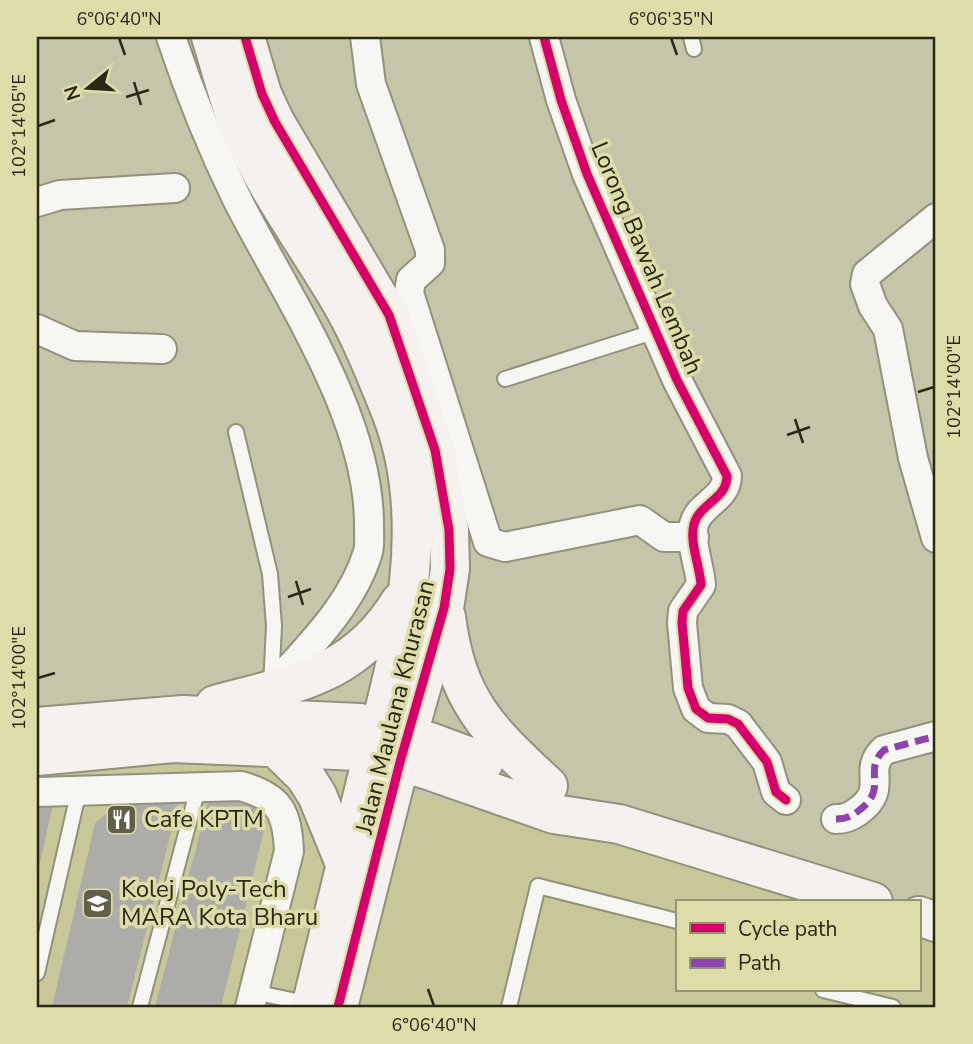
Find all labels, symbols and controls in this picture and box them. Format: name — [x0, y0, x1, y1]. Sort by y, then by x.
text: 6°06'40"N — [76, 7, 162, 31]
text: 6°06'35"N — [628, 7, 714, 31]
north arrow — [52, 52, 122, 122]
text: 102°14'05"E — [7, 74, 31, 178]
text: N — [58, 82, 87, 104]
street label: Lorong Bawah Lembah — [583, 137, 711, 379]
text: 102°14'00"E — [942, 335, 966, 439]
street label: Jalan Maulana Khurasan — [348, 577, 442, 838]
text: 102°14'00"E — [7, 626, 31, 730]
restaurant icon: Cafe KPTM — [104, 802, 138, 836]
place label: Cafe KPTM — [144, 803, 264, 835]
place label: Kolej Poly-Tech MARA Kota Bharu — [121, 873, 318, 933]
school or university icon: Kolej Poly-Tech MARA Kota Bharu — [81, 886, 115, 920]
legend — [676, 900, 920, 992]
text: Cycle path — [738, 915, 837, 943]
text: Path — [738, 949, 781, 977]
text: 6°06'40"N — [391, 1013, 477, 1037]

